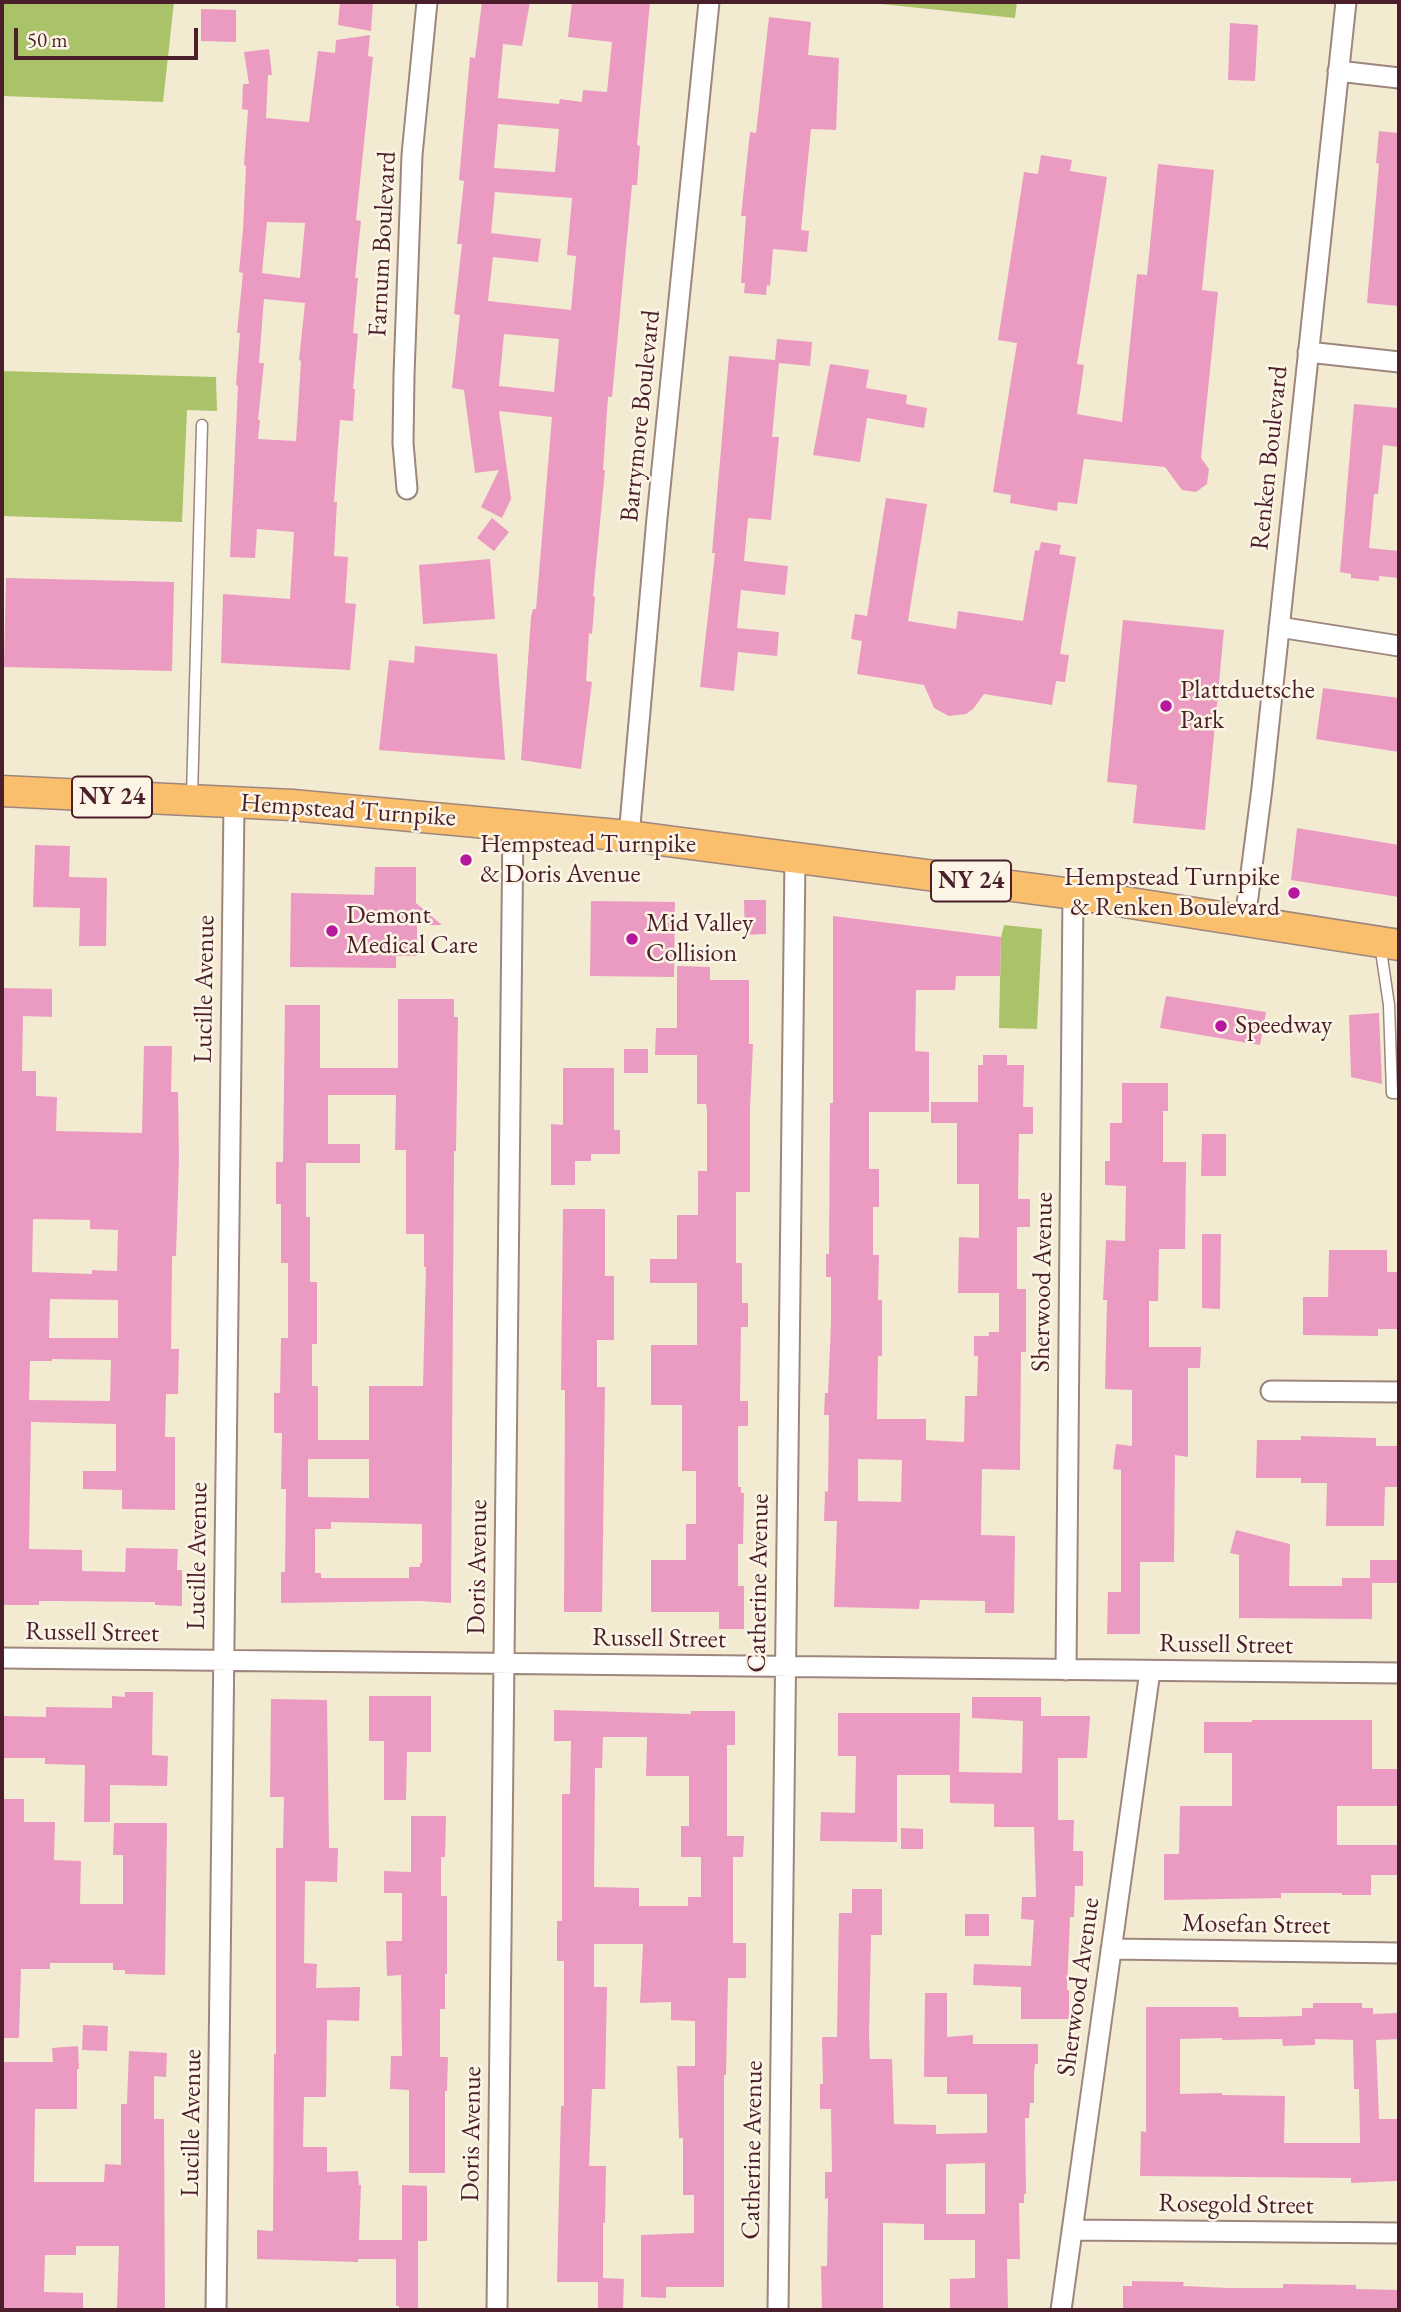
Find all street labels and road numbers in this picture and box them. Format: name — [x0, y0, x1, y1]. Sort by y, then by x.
street label: Farnum Boulevard — [363, 150, 403, 338]
street label: Barrymore Boulevard — [614, 308, 668, 524]
street label: Renken Boulevard — [1245, 364, 1295, 552]
road number: NY 24 — [72, 776, 152, 818]
street label: Hempstead Turnpike — [239, 788, 457, 834]
road number: NY 24 — [931, 860, 1011, 902]
street label: Lucille Avenue — [188, 915, 222, 1063]
street label: Sherwood Avenue — [1026, 1192, 1060, 1372]
street label: Lucille Avenue — [181, 1482, 215, 1630]
street label: Catherine Avenue — [742, 1493, 776, 1673]
street label: Doris Avenue — [461, 1499, 495, 1635]
street label: Russell Street — [25, 1616, 159, 1650]
street label: Russell Street — [592, 1622, 726, 1656]
street label: Russell Street — [1159, 1628, 1293, 1662]
street label: Sherwood Avenue — [1051, 1896, 1107, 2078]
street label: Mosefan Street — [1182, 1908, 1330, 1942]
street label: Lucille Avenue — [175, 2049, 209, 2197]
street label: Catherine Avenue — [736, 2060, 770, 2240]
street label: Doris Avenue — [455, 2066, 489, 2202]
street label: Rosegold Street — [1158, 2188, 1314, 2222]

